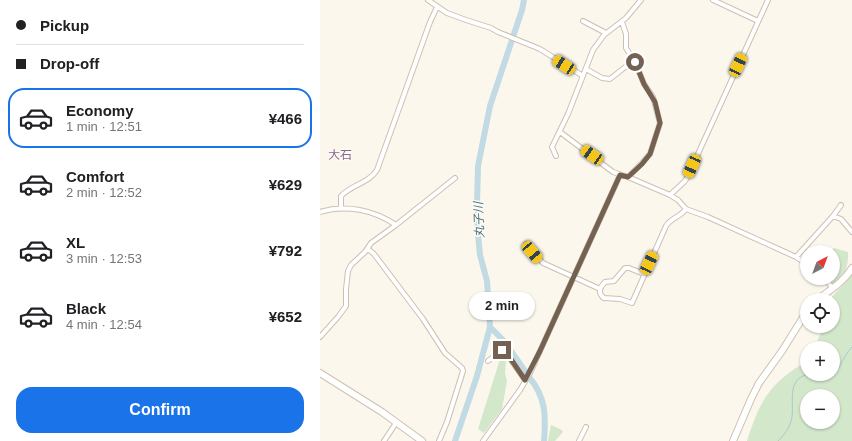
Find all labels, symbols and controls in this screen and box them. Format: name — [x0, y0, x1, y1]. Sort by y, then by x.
text: Pickup — [40, 17, 89, 34]
car — [727, 52, 749, 78]
car — [551, 53, 577, 77]
route start — [626, 53, 644, 71]
text: Drop-off — [40, 55, 99, 72]
icon: car — [18, 100, 54, 136]
text: Economy — [66, 102, 134, 119]
text: ¥466 — [269, 110, 302, 127]
text: 1 min · 12:51 — [66, 119, 142, 134]
car — [579, 143, 605, 167]
district label: 大石 — [328, 148, 352, 162]
car — [682, 153, 702, 179]
icon: car — [18, 166, 54, 202]
text: Comfort — [66, 168, 124, 185]
text: ¥629 — [269, 176, 302, 193]
text: 2 min · 12:52 — [66, 185, 142, 200]
water label: 丸子川 — [471, 200, 487, 238]
icon: car — [18, 232, 54, 268]
text: XL — [66, 234, 85, 251]
car — [520, 239, 544, 265]
text: ¥792 — [269, 242, 302, 259]
north arrow — [800, 245, 840, 285]
map controls — [800, 245, 840, 429]
car — [638, 250, 660, 276]
text: 3 min · 12:53 — [66, 251, 142, 266]
callout: 2 min — [469, 292, 535, 320]
button: locate — [800, 293, 840, 333]
icon: car — [18, 298, 54, 334]
text: 2 min — [485, 298, 519, 313]
text: Black — [66, 300, 106, 317]
text: ¥652 — [269, 308, 302, 325]
text: 4 min · 12:54 — [66, 317, 142, 332]
route end — [493, 341, 511, 359]
button: + — [800, 341, 840, 381]
button: Confirm — [16, 387, 304, 433]
button: − — [800, 389, 840, 429]

